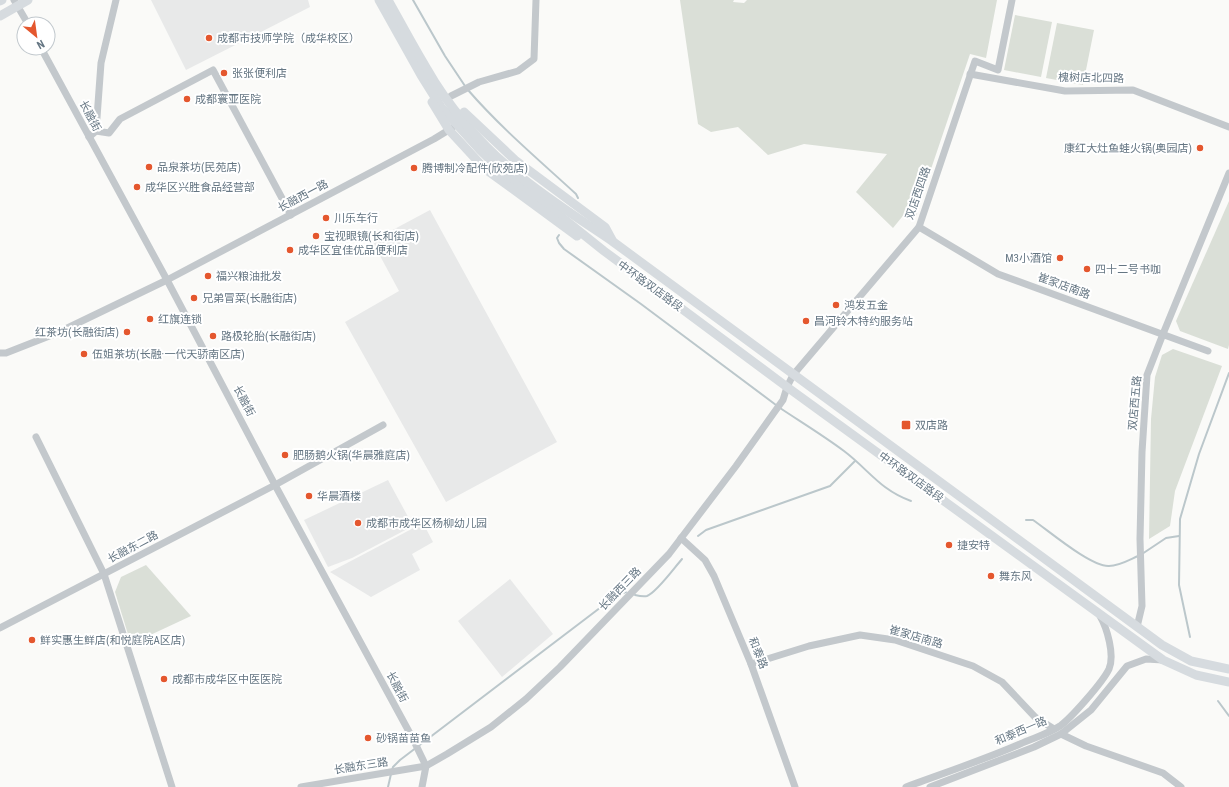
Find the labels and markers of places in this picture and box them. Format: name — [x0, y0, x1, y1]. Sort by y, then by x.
place label: 成都市技师学院（成华校区） — [217, 32, 360, 45]
marker: 成都市技师学院（成华校区） — [204, 33, 214, 43]
place label: 张张便利店 — [232, 67, 287, 80]
marker: 张张便利店 — [219, 68, 229, 78]
place label: 成都寰亚医院 — [195, 93, 261, 106]
marker: 成都寰亚医院 — [182, 94, 192, 104]
place label: 康红大灶鱼蛙火锅(奥园店) — [1064, 142, 1192, 155]
marker: 康红大灶鱼蛙火锅(奥园店) — [1195, 143, 1205, 153]
place label: 品泉茶坊(民苑店) — [157, 161, 241, 174]
marker: 品泉茶坊(民苑店) — [144, 162, 154, 172]
place label: 腾博制冷配件(欣苑店) — [422, 162, 528, 175]
marker: 腾博制冷配件(欣苑店) — [409, 163, 419, 173]
place label: 成华区兴胜食品经营部 — [145, 181, 255, 194]
marker: 成华区兴胜食品经营部 — [132, 182, 142, 192]
place label: 川乐车行 — [334, 212, 378, 225]
marker: 川乐车行 — [321, 213, 331, 223]
place label: 宝视眼镜(长和街店) — [324, 230, 419, 243]
marker: 宝视眼镜(长和街店) — [311, 231, 321, 241]
place label: 成华区宜佳优品便利店 — [298, 244, 408, 257]
marker: 成华区宜佳优品便利店 — [285, 245, 295, 255]
place label: M3小酒馆 — [1005, 252, 1052, 265]
marker: M3小酒馆 — [1055, 253, 1065, 263]
place label: 四十二号书咖 — [1095, 263, 1161, 276]
marker: 四十二号书咖 — [1082, 264, 1092, 274]
place label: 福兴粮油批发 — [216, 270, 282, 283]
marker: 福兴粮油批发 — [203, 271, 213, 281]
place label: 兄弟冒菜(长融街店) — [202, 292, 297, 305]
marker: 兄弟冒菜(长融街店) — [189, 293, 199, 303]
place label: 鸿发五金 — [844, 299, 888, 312]
marker: 鸿发五金 — [831, 300, 841, 310]
place label: 红旗连锁 — [158, 313, 202, 326]
marker: 红旗连锁 — [145, 314, 155, 324]
place label: 昌河铃木特约服务站 — [814, 315, 913, 328]
marker: 昌河铃木特约服务站 — [801, 316, 811, 326]
place label: 红茶坊(长融街店) — [35, 326, 119, 339]
marker: 红茶坊(长融街店) — [122, 327, 132, 337]
place label: 路极轮胎(长融街店) — [221, 330, 316, 343]
marker: 路极轮胎(长融街店) — [208, 331, 218, 341]
place label: 伍姐茶坊(长融·一代天骄南区店) — [92, 348, 245, 361]
marker: 伍姐茶坊(长融·一代天骄南区店) — [79, 349, 89, 359]
marker: 双店路 — [900, 419, 912, 431]
place label: 双店路 — [915, 419, 948, 432]
place label: 肥肠鹅火锅(华晨雅庭店) — [293, 449, 410, 462]
marker: 肥肠鹅火锅(华晨雅庭店) — [280, 450, 290, 460]
place label: 华晨酒楼 — [317, 490, 361, 503]
marker: 华晨酒楼 — [304, 491, 314, 501]
place label: 成都市成华区杨柳幼儿园 — [366, 517, 487, 530]
marker: 成都市成华区杨柳幼儿园 — [353, 518, 363, 528]
place label: 捷安特 — [957, 539, 990, 552]
marker: 捷安特 — [944, 540, 954, 550]
place label: 舞东风 — [999, 570, 1032, 583]
marker: 舞东风 — [986, 571, 996, 581]
place label: 鲜实惠生鲜店(和悦庭院A区店) — [40, 634, 185, 647]
marker: 鲜实惠生鲜店(和悦庭院A区店) — [27, 635, 37, 645]
place label: 成都市成华区中医医院 — [172, 673, 282, 686]
marker: 成都市成华区中医医院 — [159, 674, 169, 684]
place label: 砂锅苗苗鱼 — [376, 732, 431, 745]
marker: 砂锅苗苗鱼 — [363, 733, 373, 743]

